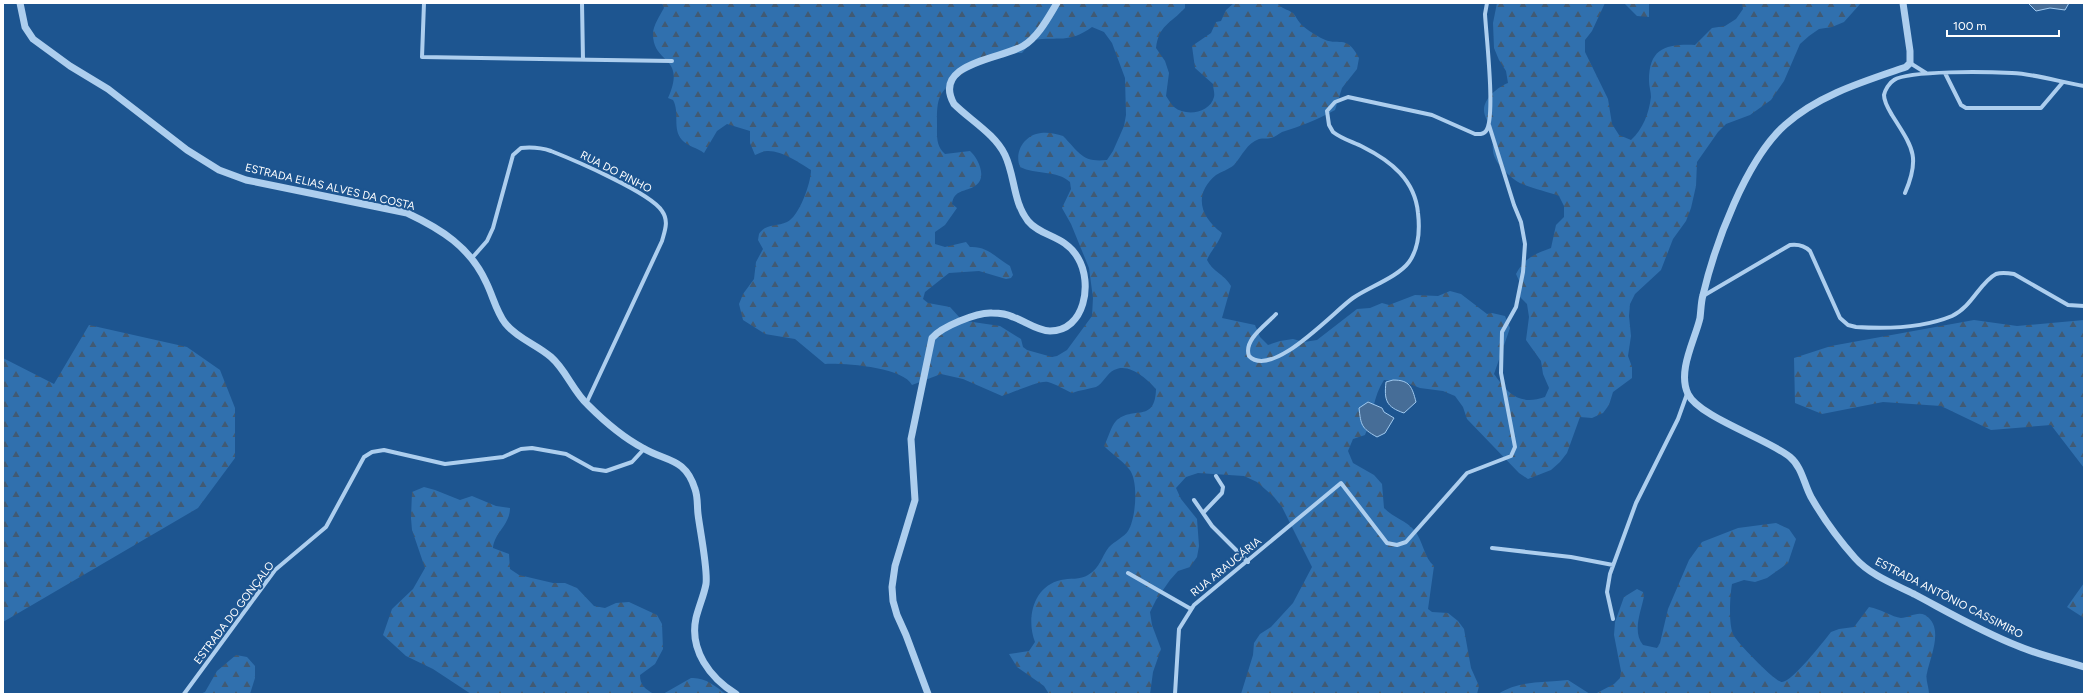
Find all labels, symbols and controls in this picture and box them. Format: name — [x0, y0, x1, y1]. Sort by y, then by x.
scale bar — [1947, 12, 2059, 38]
text: 100 m — [1953, 19, 1987, 33]
street label: RUA DO PINHO — [578, 148, 654, 196]
street label: ESTRADA ELIAS ALVES DA COSTA — [244, 161, 417, 213]
street label: RUA ARAUCÁRIA — [1188, 534, 1264, 599]
street label: ESTRADA ANTÔNIO CASSIMIRO — [1873, 554, 2026, 641]
street label: ESTRADA DO GONÇALO — [191, 559, 277, 667]

